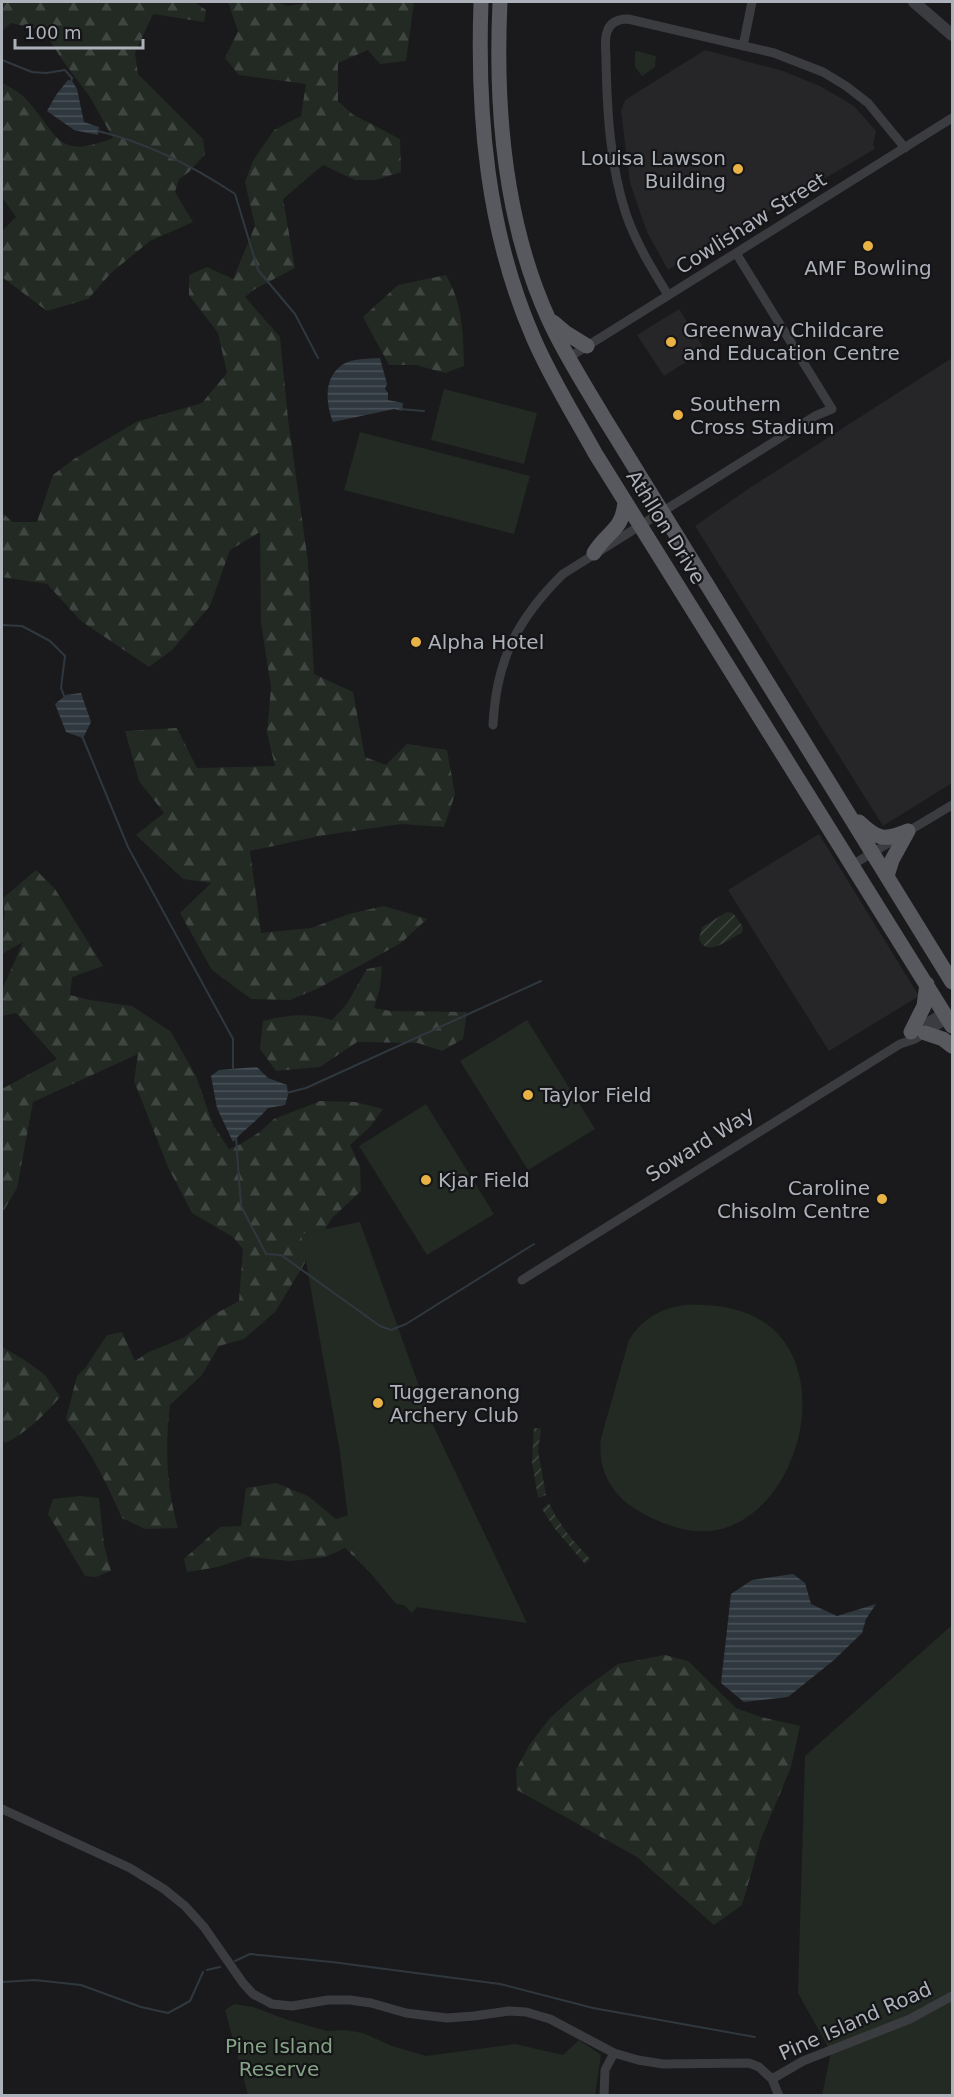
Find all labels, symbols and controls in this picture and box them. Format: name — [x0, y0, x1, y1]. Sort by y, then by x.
scale bar — [15, 12, 142, 50]
text: 100 m — [24, 22, 82, 43]
place label: Louisa Lawson Building — [581, 146, 726, 193]
marker: Louisa Lawson Building — [731, 162, 745, 176]
street label: Cowlishaw Street — [671, 167, 831, 279]
marker: AMF Bowling — [861, 239, 875, 253]
place label: AMF Bowling — [804, 256, 932, 280]
place label: Greenway Childcare and Education Centre — [683, 318, 900, 365]
marker: Greenway Childcare and Education Centre — [664, 335, 678, 349]
place label: Southern Cross Stadium — [690, 392, 834, 439]
marker: Southern Cross Stadium — [671, 408, 685, 422]
street label: Athllon Drive — [621, 466, 711, 588]
place label: Alpha Hotel — [428, 630, 544, 654]
marker: Alpha Hotel — [409, 635, 423, 649]
place label: Taylor Field — [539, 1083, 652, 1107]
marker: Taylor Field — [521, 1088, 535, 1102]
street label: Soward Way — [641, 1101, 759, 1187]
place label: Kjar Field — [438, 1168, 530, 1192]
marker: Kjar Field — [419, 1173, 433, 1187]
place label: Caroline Chisolm Centre — [717, 1176, 870, 1223]
marker: Caroline Chisolm Centre — [875, 1192, 889, 1206]
place label: Tuggeranong Archery Club — [389, 1380, 520, 1427]
marker: Tuggeranong Archery Club — [371, 1396, 385, 1410]
street label: Pine Island Road — [775, 1977, 935, 2065]
park label: Pine Island Reserve — [225, 2034, 333, 2081]

